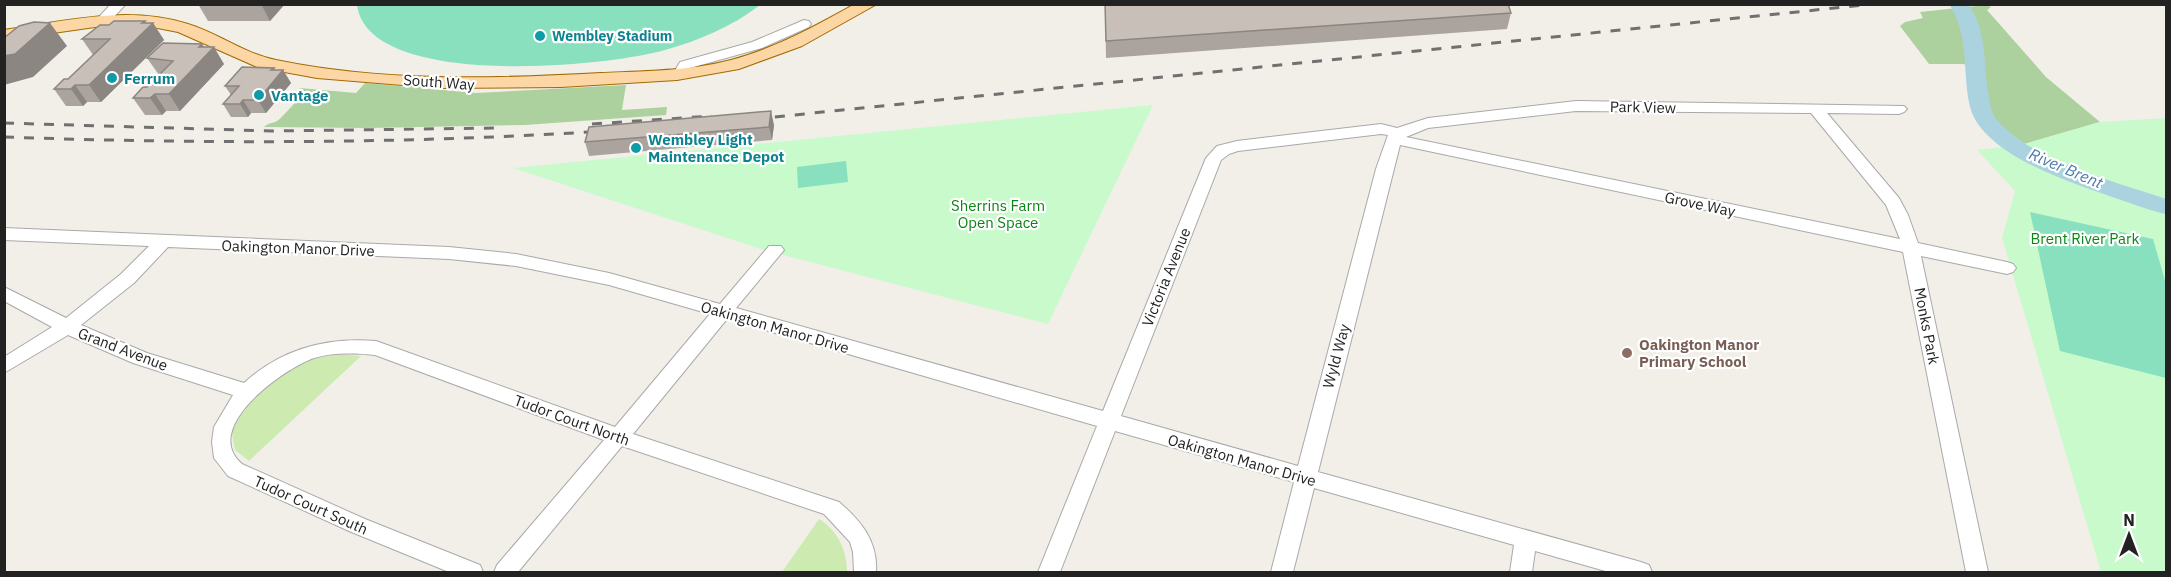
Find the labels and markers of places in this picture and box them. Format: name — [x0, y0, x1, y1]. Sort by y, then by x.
place label: Wembley Stadium — [552, 27, 672, 45]
marker: Wembley Stadium — [533, 29, 547, 43]
place label: Ferrum — [124, 69, 175, 88]
marker: Ferrum — [105, 71, 119, 85]
place label: Vantage — [271, 86, 329, 105]
marker: Vantage — [252, 88, 266, 102]
place label: Wembley Light Maintenance Depot — [648, 130, 785, 166]
marker: Wembley Light Maintenance Depot — [629, 141, 643, 155]
place label: Oakington Manor Primary School — [1639, 335, 1759, 371]
marker: Oakington Manor Primary School — [1620, 346, 1634, 360]

